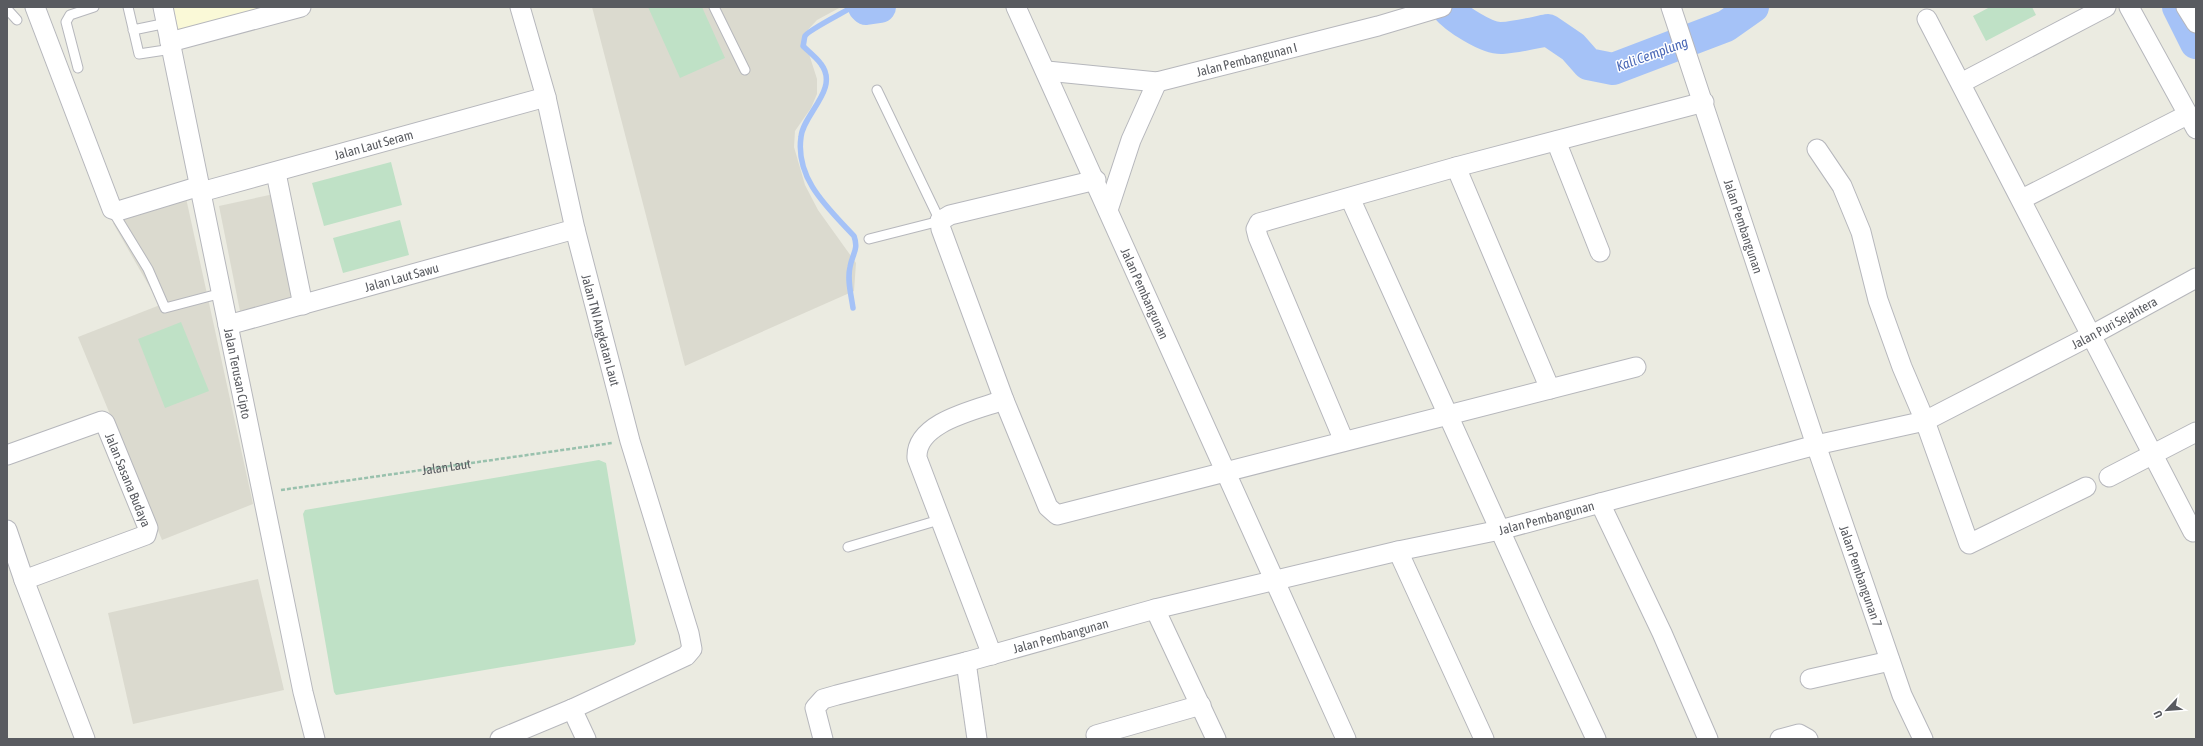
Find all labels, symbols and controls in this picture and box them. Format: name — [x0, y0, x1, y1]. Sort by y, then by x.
water label: Kali Cemplung — [1614, 34, 1690, 74]
street label: Jalan Pembangunan I — [1195, 40, 1299, 80]
street label: Jalan Laut Seram — [333, 127, 415, 163]
street label: Jalan Pembangunan — [1721, 177, 1766, 276]
street label: Jalan Pembangunan — [1118, 246, 1172, 341]
street label: Jalan Laut Sawu — [363, 260, 440, 295]
street label: Jalan TNI Angkatan Laut — [578, 273, 623, 388]
street label: Jalan Puri Sejahtera — [2069, 294, 2160, 352]
street label: Jalan Terusan Cipto — [221, 327, 254, 420]
street label: Jalan Sasana Budaya — [102, 431, 154, 529]
street label: Jalan Laut — [421, 456, 472, 478]
street label: Jalan Pembangunan — [1497, 498, 1596, 538]
street label: Jalan Pembangunan 7 — [1836, 524, 1885, 629]
street label: Jalan Pembangunan — [1011, 615, 1110, 656]
north arrow — [2147, 690, 2187, 730]
text: U — [2151, 709, 2165, 720]

